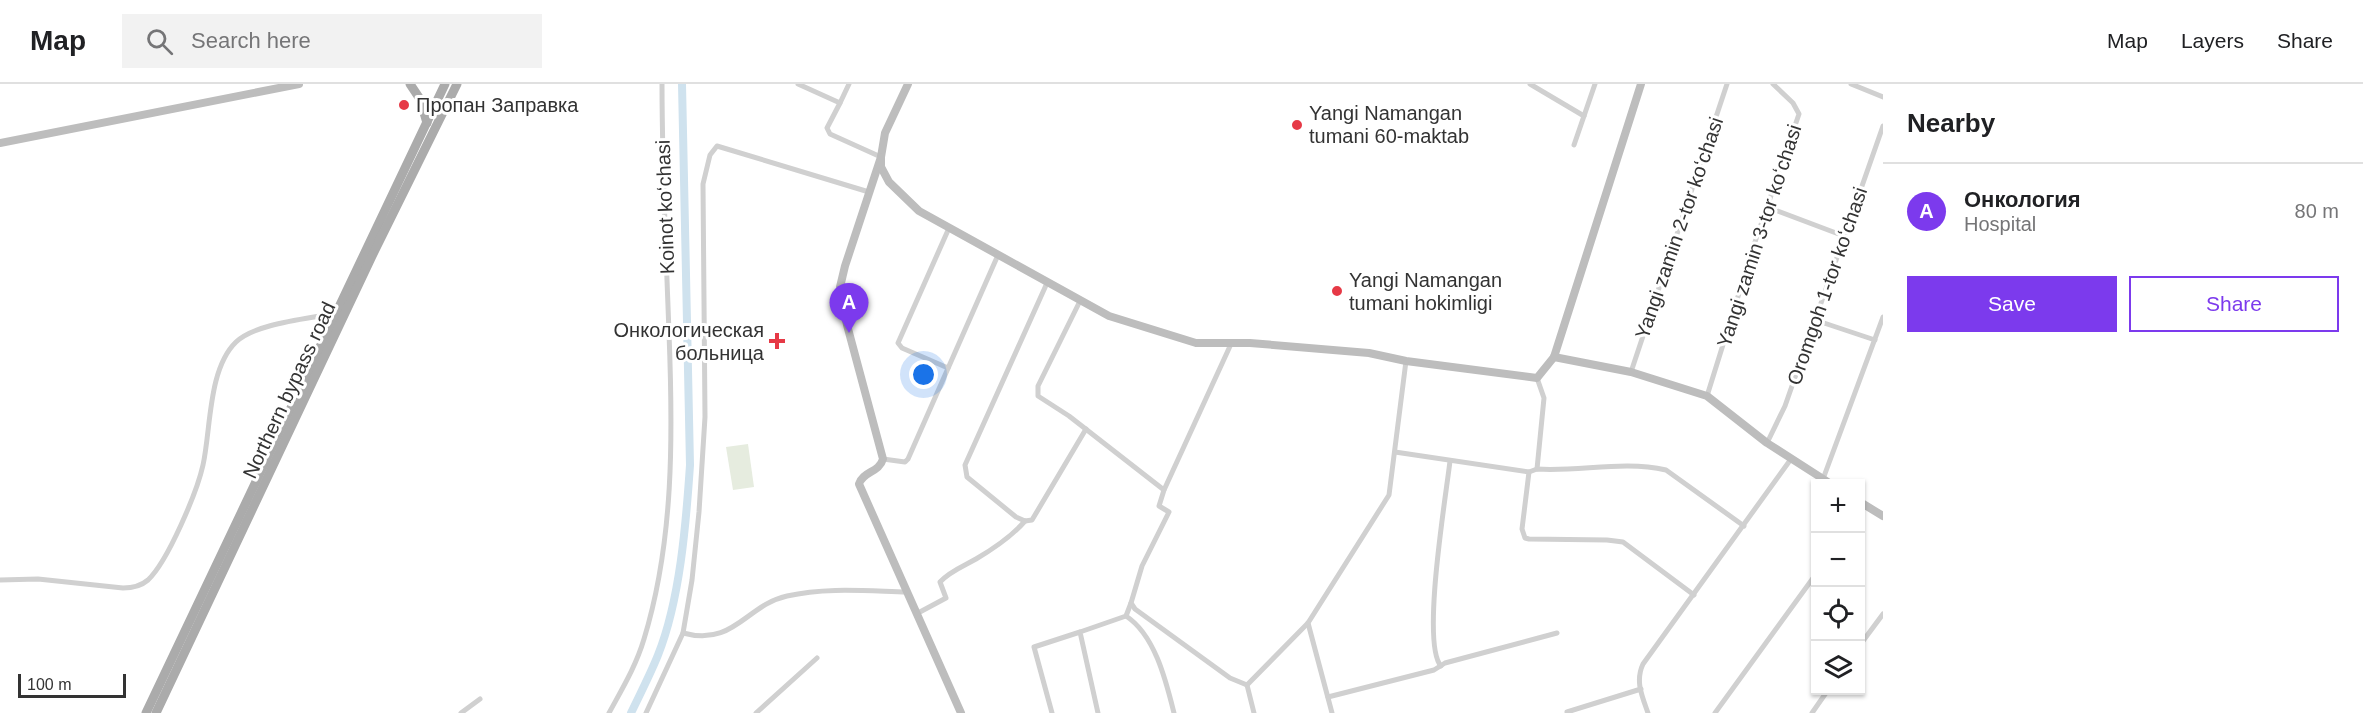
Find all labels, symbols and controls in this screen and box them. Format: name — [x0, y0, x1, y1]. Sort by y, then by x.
search box — [122, 14, 542, 68]
text: Map — [30, 25, 86, 56]
icon: search — [143, 25, 176, 58]
text: Search here — [191, 28, 311, 53]
text: Map — [2107, 29, 2148, 52]
text: Layers — [2181, 29, 2244, 52]
text: Share — [2277, 29, 2333, 52]
place label: Пропан Заправка — [416, 94, 579, 116]
marker: Пропан Заправка — [397, 98, 411, 112]
place label: Yangi Namangan tumani 60-maktab — [1309, 102, 1469, 147]
text: Nearby — [1907, 108, 1995, 138]
street label: Yangi zamin 2-tor koʻchasi — [1631, 114, 1727, 342]
marker: Yangi Namangan tumani 60-maktab — [1290, 118, 1304, 132]
street label: Yangi zamin 3-tor koʻchasi — [1713, 122, 1805, 350]
street label: Koinot koʻchasi — [652, 139, 678, 275]
street label: Oromgoh 1-tor koʻchasi — [1783, 184, 1871, 388]
text: Онкология — [1964, 187, 2081, 212]
text: A — [1919, 200, 1934, 222]
text: 80 m — [2295, 200, 2339, 222]
text: Hospital — [1964, 213, 2036, 235]
place label: Yangi Namangan tumani hokimligi — [1349, 269, 1502, 314]
button: Save — [1907, 276, 2117, 332]
button: Share — [2129, 276, 2339, 332]
pin: A — [830, 284, 868, 333]
marker: Yangi Namangan tumani hokimligi — [1330, 284, 1344, 298]
street label: Northern bypass road — [238, 298, 340, 482]
place label: Онкологическая больница — [614, 319, 765, 364]
marker: Онкологическая больница — [768, 332, 786, 350]
your location — [909, 360, 938, 389]
map controls — [1811, 479, 1865, 695]
button: + — [1811, 479, 1865, 533]
button: − — [1811, 533, 1865, 587]
button: locate — [1811, 587, 1865, 641]
button: layers — [1811, 641, 1865, 695]
scale bar — [18, 671, 126, 698]
text: 100 m — [27, 676, 71, 693]

